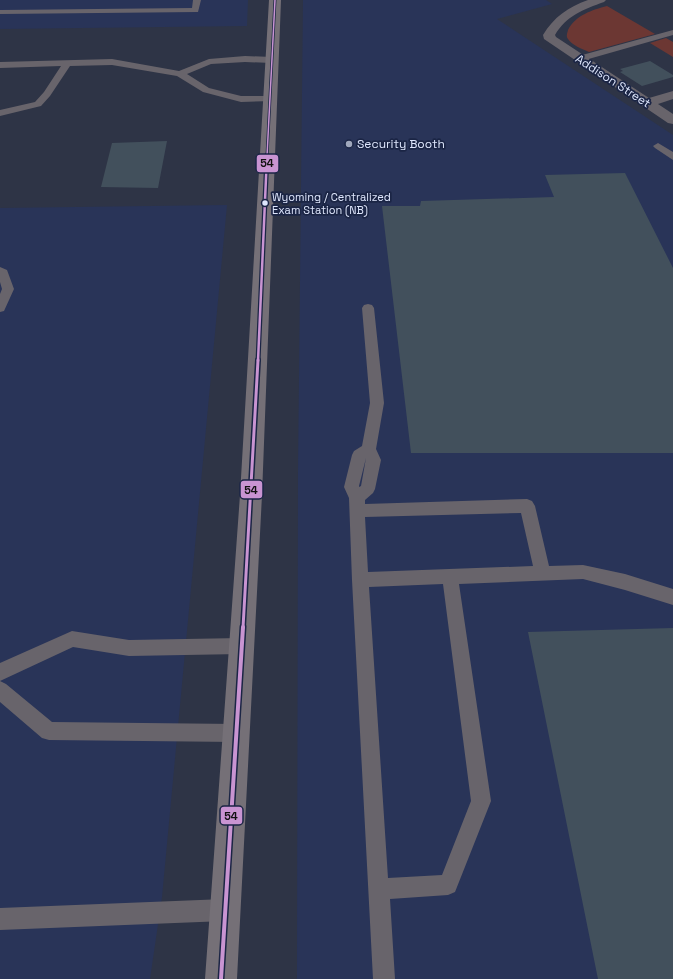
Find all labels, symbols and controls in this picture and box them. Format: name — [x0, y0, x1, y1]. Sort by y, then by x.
street label: Addison Street — [572, 51, 654, 111]
place label: Security Booth — [357, 136, 445, 152]
marker: Security Booth — [344, 139, 354, 149]
line badge: 54 — [256, 154, 279, 173]
text: 54 — [260, 156, 274, 170]
place label: Wyoming / Centralized Exam Station (NB) — [272, 190, 391, 217]
marker: Wyoming / Centralized Exam Station (NB) — [260, 198, 270, 208]
line badge: 54 — [240, 480, 263, 499]
text: 54 — [244, 483, 258, 497]
line badge: 54 — [220, 806, 243, 825]
text: 54 — [224, 809, 238, 823]

